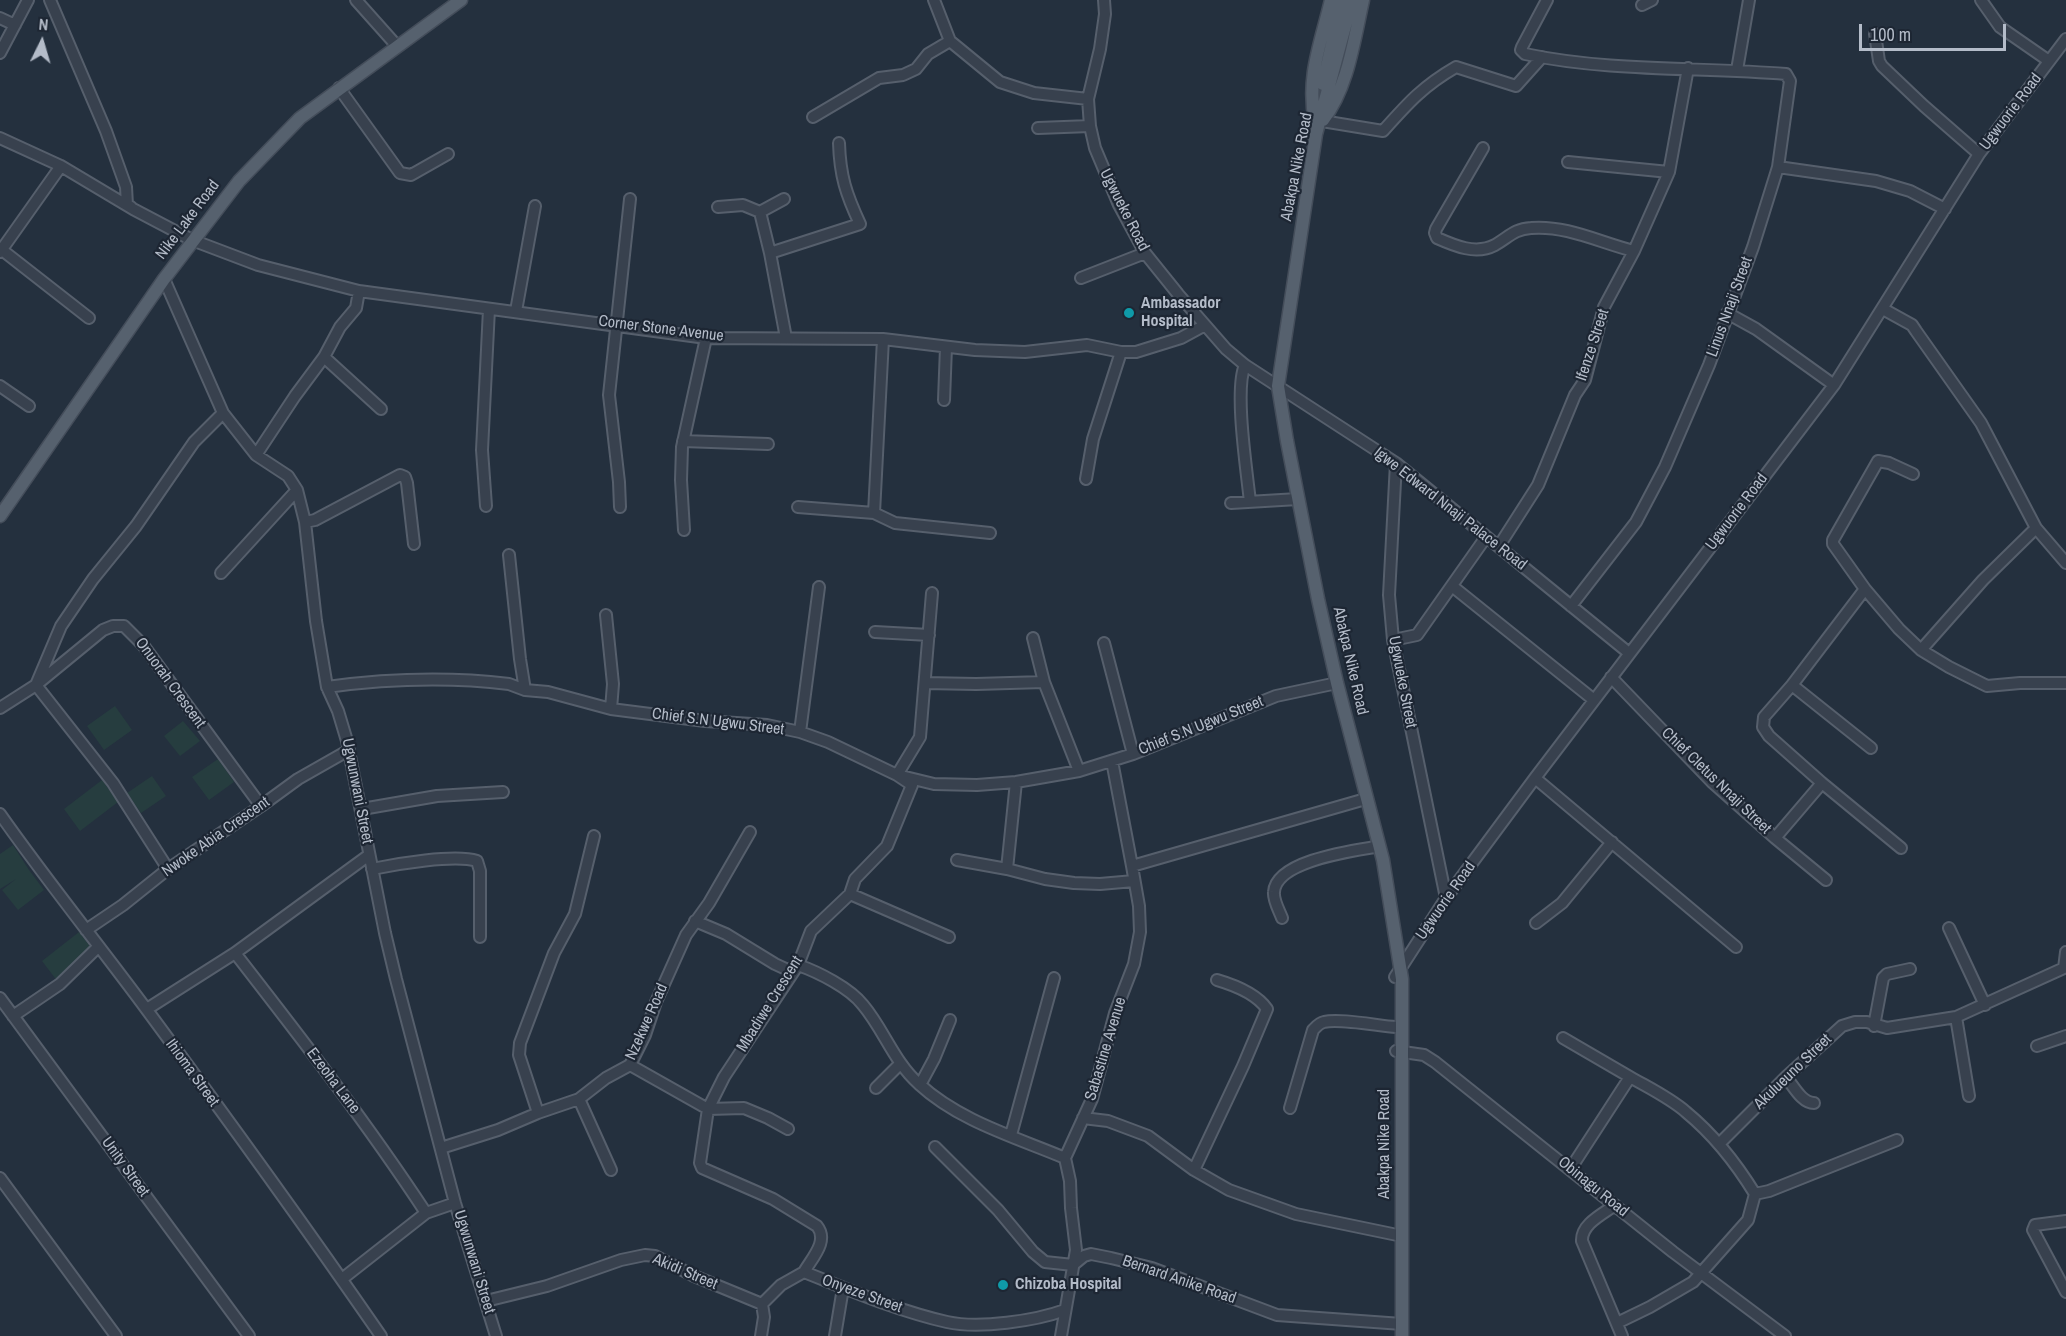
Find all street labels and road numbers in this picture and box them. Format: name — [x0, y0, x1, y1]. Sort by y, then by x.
street label: Ugwuorie Road — [1976, 70, 2046, 154]
street label: Abakpa Nike Road — [1277, 111, 1317, 223]
street label: Ugwueke Road — [1095, 166, 1153, 254]
street label: Nike Lake Road — [152, 177, 224, 263]
street label: Linus Nnaji Street — [1703, 254, 1757, 360]
street label: Ifenze Street — [1572, 307, 1614, 383]
street label: Corner Stone Avenue — [597, 312, 725, 346]
street label: Igwe Edward Nnaji Palace Road — [1370, 443, 1530, 575]
street label: Ugwuorie Road — [1702, 470, 1772, 554]
street label: Abakpa Nike Road — [1328, 605, 1372, 717]
street label: Onuorah Crescent — [131, 634, 209, 732]
street label: Ugwueke Street — [1384, 634, 1420, 730]
street label: Chief S.N Ugwu Street — [1136, 692, 1266, 760]
street label: Chief S.N Ugwu Street — [651, 704, 785, 740]
street label: Chief Cletus Nnaji Street — [1657, 724, 1775, 838]
street label: Ugwunwani Street — [337, 737, 377, 845]
street label: Nwoke Abia Crescent — [159, 793, 273, 881]
street label: Ugwuorie Road — [1412, 858, 1480, 944]
street label: Mbadiwe Crescent — [733, 953, 807, 1055]
street label: Nzekwe Road — [622, 981, 672, 1063]
street label: Sabastine Avenue — [1081, 995, 1131, 1103]
street label: Akulueuno Street — [1750, 1030, 1836, 1114]
street label: Ihioma Street — [161, 1035, 223, 1111]
street label: Ezeoha Lane — [302, 1044, 364, 1118]
street label: Abakpa Nike Road — [1375, 1089, 1395, 1199]
street label: Unity Street — [97, 1133, 153, 1201]
street label: Obinagu Road — [1554, 1153, 1632, 1221]
street label: Ugwunwani Street — [449, 1208, 499, 1316]
street label: Akidi Street — [650, 1250, 720, 1294]
street label: Bernard Anike Road — [1120, 1252, 1238, 1308]
street label: Onyeze Street — [819, 1271, 905, 1317]

